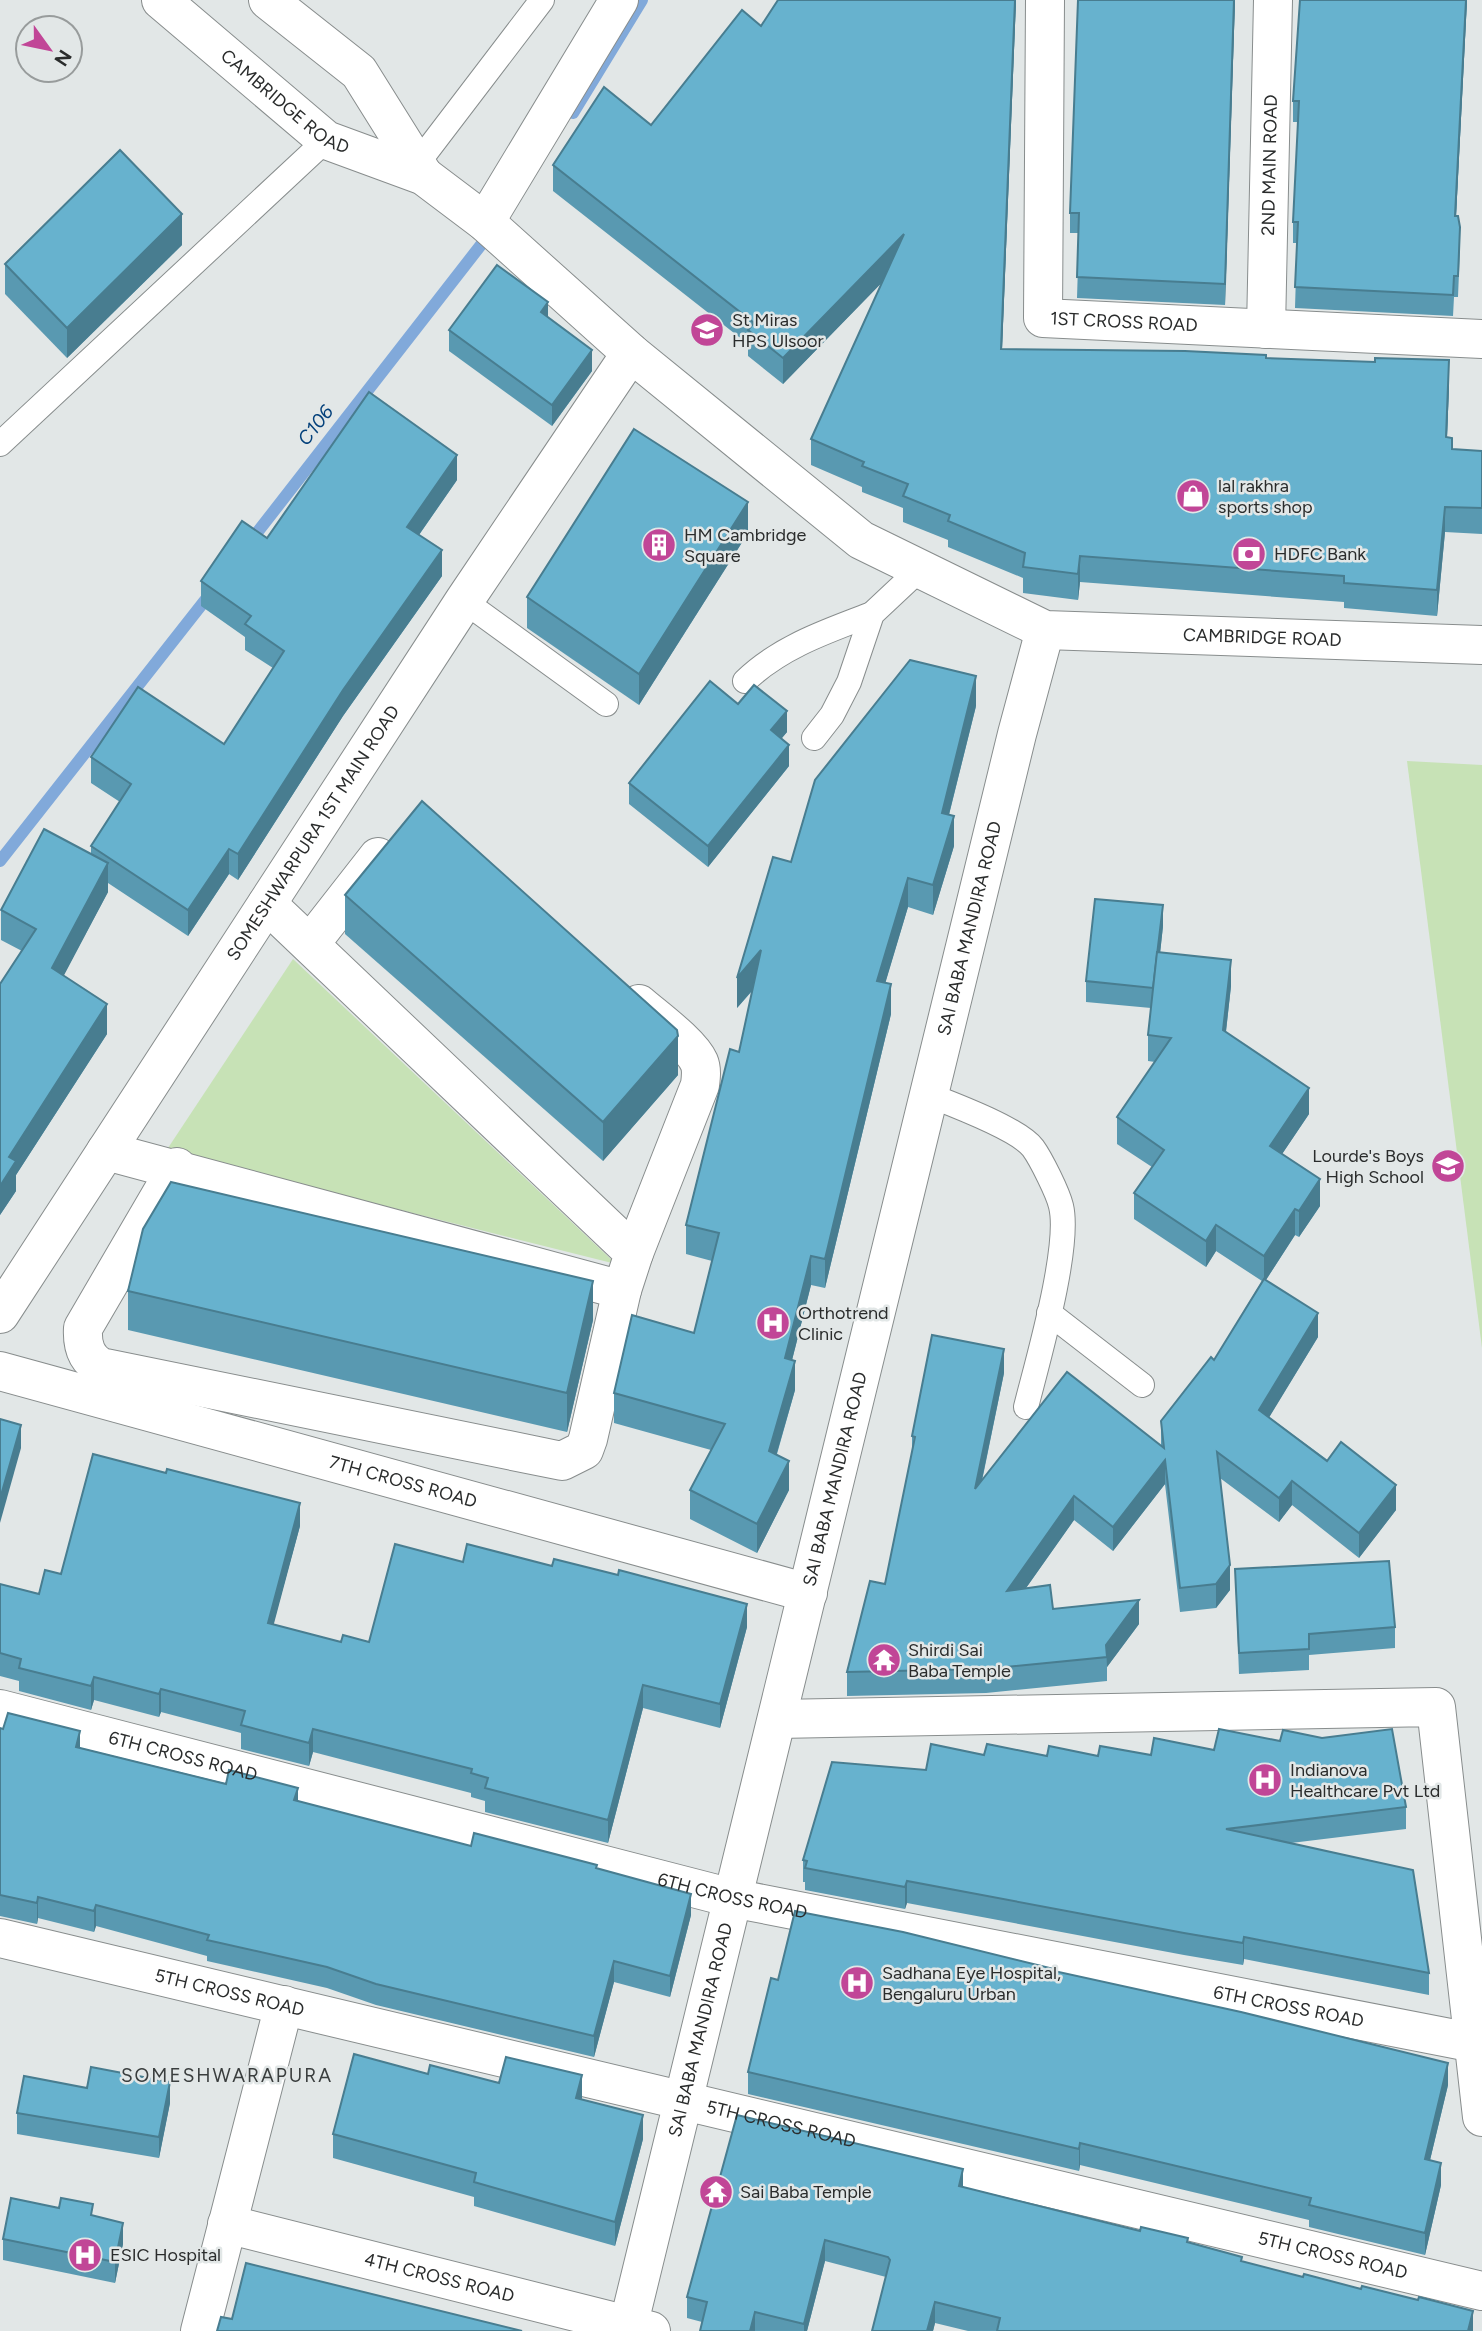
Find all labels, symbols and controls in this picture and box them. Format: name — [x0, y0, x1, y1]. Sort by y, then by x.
north arrow — [14, 14, 84, 84]
street label: CAMBRIDGE ROAD — [216, 44, 352, 159]
text: N — [49, 46, 76, 70]
street label: 2ND MAIN ROAD — [1257, 94, 1282, 236]
street label: 1ST CROSS ROAD — [1050, 307, 1198, 336]
place label: St Miras HPS Ulsoor — [732, 309, 823, 352]
school or university icon: St Miras HPS Ulsoor — [688, 311, 726, 349]
water label: C106 — [293, 400, 338, 450]
place label: lal rakhra sports shop — [1218, 475, 1313, 518]
shop icon: lal rakhra sports shop — [1174, 477, 1212, 515]
place label: HM Cambridge Square — [684, 524, 807, 567]
building icon: HM Cambridge Square — [640, 526, 678, 564]
bank icon: HDFC Bank — [1230, 535, 1268, 573]
place label: HDFC Bank — [1274, 543, 1366, 565]
street label: CAMBRIDGE ROAD — [1183, 624, 1342, 651]
street label: SOMESHWARPURA 1ST MAIN ROAD — [222, 701, 404, 965]
street label: SAI BABA MANDIRA ROAD — [933, 819, 1006, 1038]
place label: Lourde's Boys High School — [1312, 1145, 1424, 1188]
school or university icon: Lourde's Boys High School — [1429, 1147, 1467, 1185]
place label: Orthotrend Clinic — [798, 1302, 889, 1345]
hospital icon: Orthotrend Clinic — [754, 1304, 792, 1342]
street label: SAI BABA MANDIRA ROAD — [798, 1370, 872, 1588]
street label: 7TH CROSS ROAD — [327, 1451, 479, 1513]
place label: Shirdi Sai Baba Temple — [908, 1639, 1011, 1682]
temple icon: Shirdi Sai Baba Temple — [865, 1641, 903, 1679]
street label: 6TH CROSS ROAD — [106, 1727, 260, 1786]
place label: Indianova Healthcare Pvt Ltd — [1290, 1759, 1440, 1802]
hospital icon: Indianova Healthcare Pvt Ltd — [1246, 1761, 1284, 1799]
street label: 6TH CROSS ROAD — [655, 1868, 809, 1923]
street label: SAI BABA MANDIRA ROAD — [664, 1920, 737, 2139]
place label: Sadhana Eye Hospital, Bengaluru Urban — [882, 1962, 1061, 2005]
street label: 5TH CROSS ROAD — [153, 1964, 307, 2021]
hospital icon: Sadhana Eye Hospital, Bengaluru Urban — [838, 1964, 876, 2002]
street label: 6TH CROSS ROAD — [1211, 1981, 1366, 2032]
district label: SOMESHWARAPURA — [121, 2064, 333, 2087]
street label: 5TH CROSS ROAD — [704, 2096, 858, 2152]
temple icon: Sai Baba Temple — [697, 2173, 735, 2211]
place label: Sai Baba Temple — [740, 2181, 872, 2203]
street label: 5TH CROSS ROAD — [1256, 2227, 1410, 2284]
hospital icon: ESIC Hospital — [66, 2236, 104, 2274]
place label: ESIC Hospital — [110, 2244, 221, 2266]
street label: 4TH CROSS ROAD — [362, 2248, 517, 2307]

